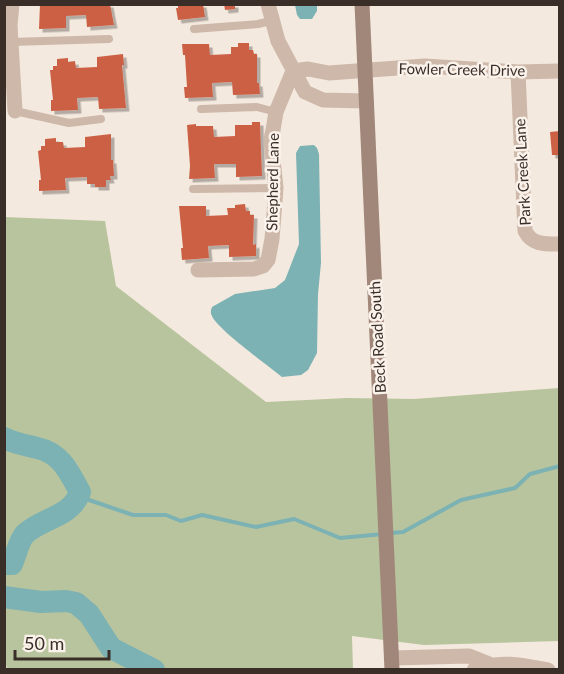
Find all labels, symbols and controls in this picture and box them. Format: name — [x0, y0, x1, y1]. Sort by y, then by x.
street label: Fowler Creek Drive — [399, 59, 526, 79]
street label: Park Creek Lane — [510, 118, 534, 226]
street label: Shepherd Lane — [262, 133, 282, 231]
street label: Beck Road South — [365, 281, 389, 393]
scale bar — [15, 623, 110, 661]
text: 50 m — [24, 632, 64, 654]

